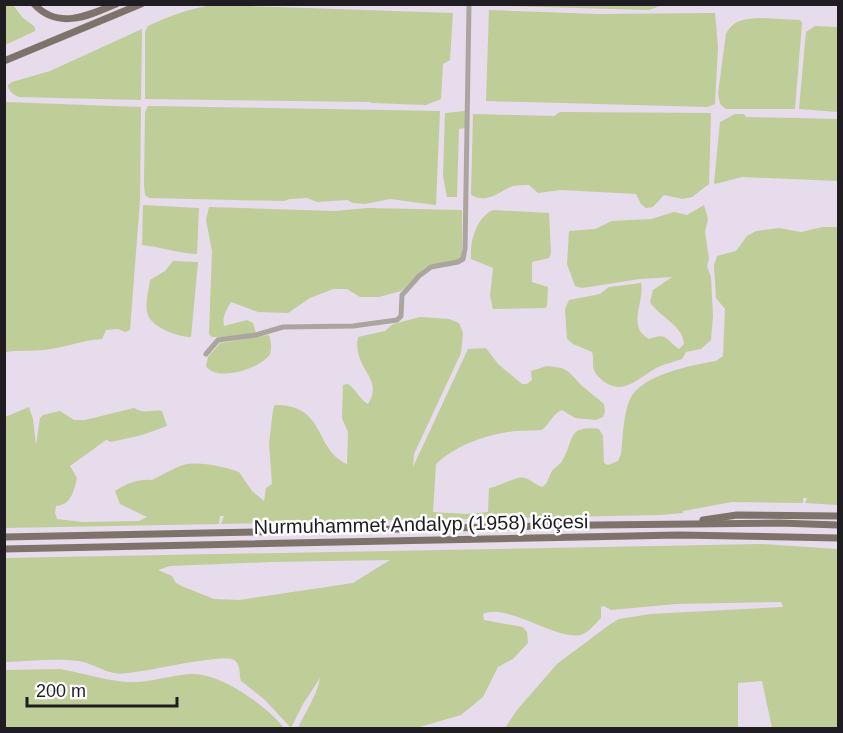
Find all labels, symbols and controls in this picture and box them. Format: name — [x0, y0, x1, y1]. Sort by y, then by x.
street label: Nurmuhammet Andalyp (1958) köçesi — [254, 510, 588, 538]
scale bar — [27, 670, 177, 708]
text: 200 m — [36, 681, 86, 701]

